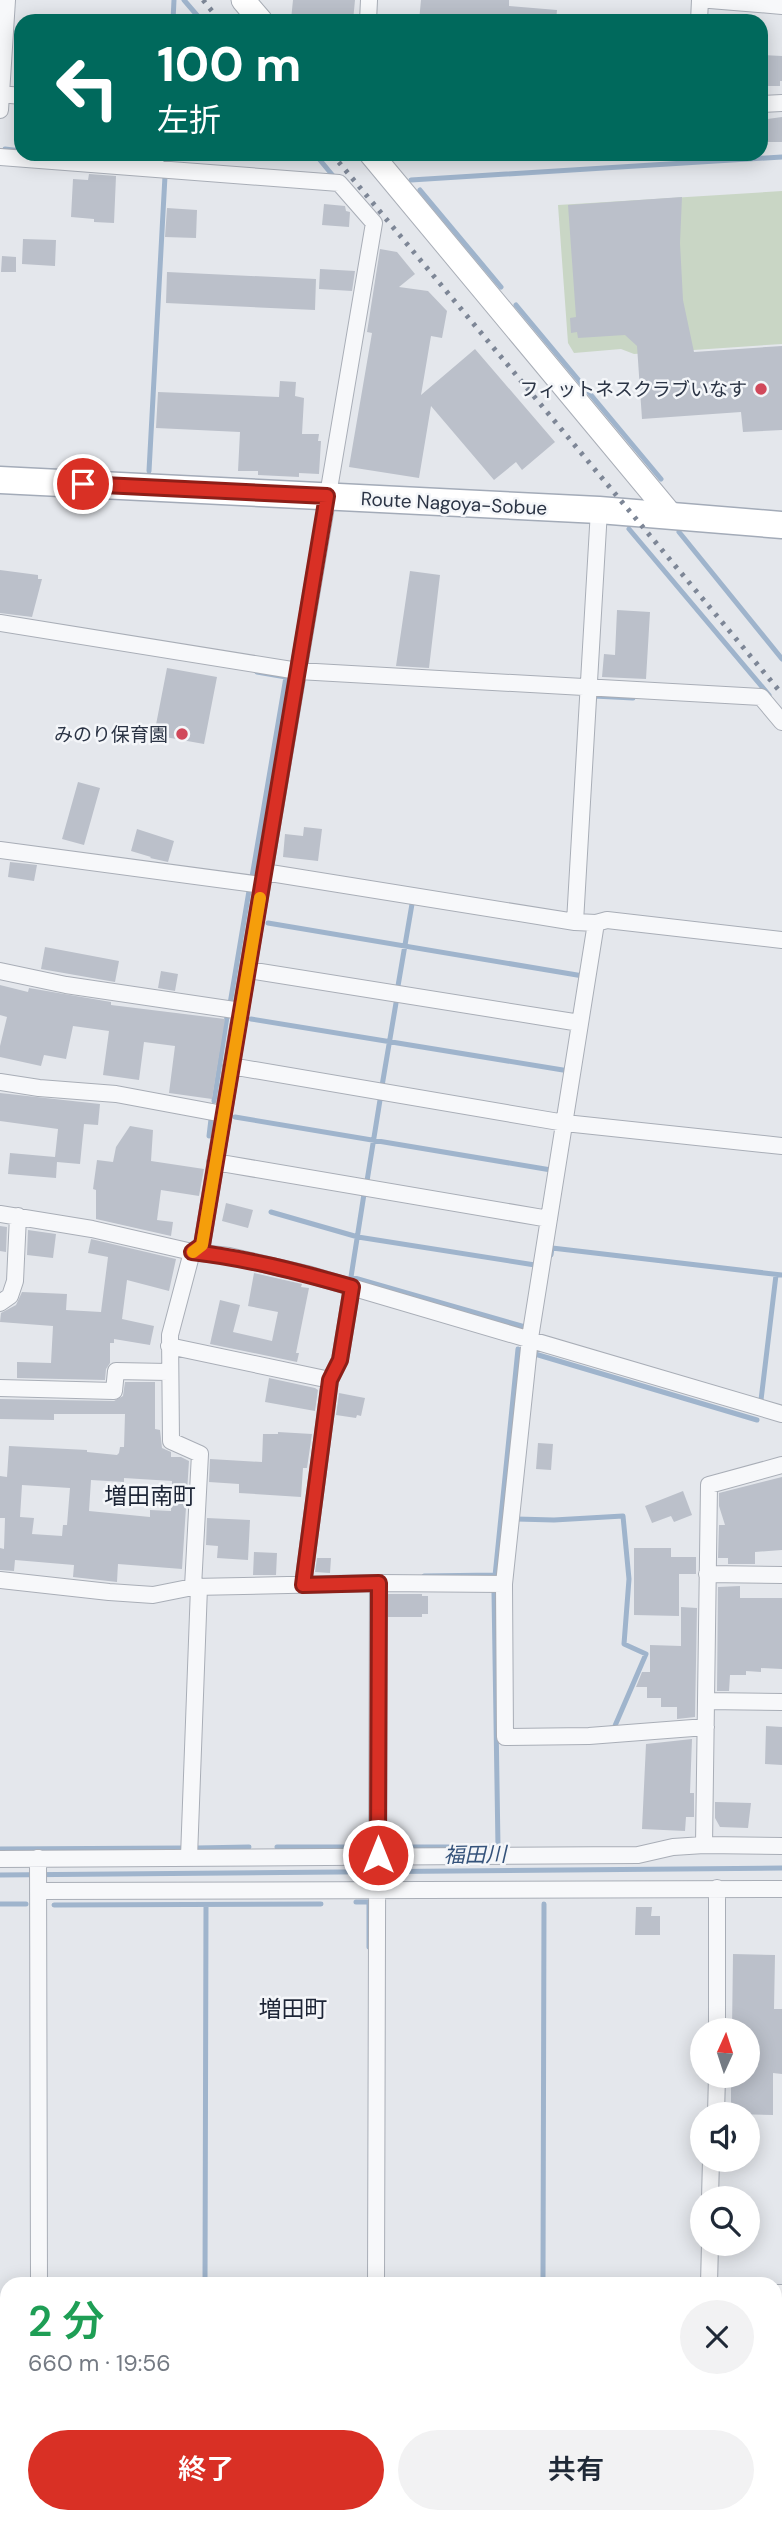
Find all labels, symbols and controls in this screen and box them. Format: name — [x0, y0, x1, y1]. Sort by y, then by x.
text: 100 m — [157, 32, 301, 96]
icon: left — [42, 42, 133, 133]
text: 左折 — [157, 99, 221, 141]
place label: フィットネスクラブいなす — [519, 377, 747, 402]
marker: フィットネスクラブいなす — [753, 381, 769, 397]
pin — [53, 454, 113, 514]
icon: arrive — [64, 465, 102, 503]
street label: Route Nagoya-Sobue — [360, 486, 548, 521]
place label: みのり保育園 — [54, 722, 168, 747]
marker: みのり保育園 — [174, 726, 190, 742]
district label: 増田南町 — [104, 1481, 196, 1511]
position arrow — [341, 1818, 415, 1892]
water label: 福田川 — [443, 1840, 509, 1870]
district label: 増田町 — [259, 1994, 328, 2024]
north arrow — [690, 2018, 760, 2088]
map controls — [690, 2018, 760, 2256]
button: sound — [690, 2102, 760, 2172]
button: search — [690, 2186, 760, 2256]
text: 2 分 — [28, 2294, 104, 2349]
button: close — [680, 2300, 754, 2374]
text: 660 m · 19:56 — [28, 2348, 171, 2378]
button: 終了 — [28, 2430, 384, 2510]
button: 共有 — [398, 2430, 754, 2510]

